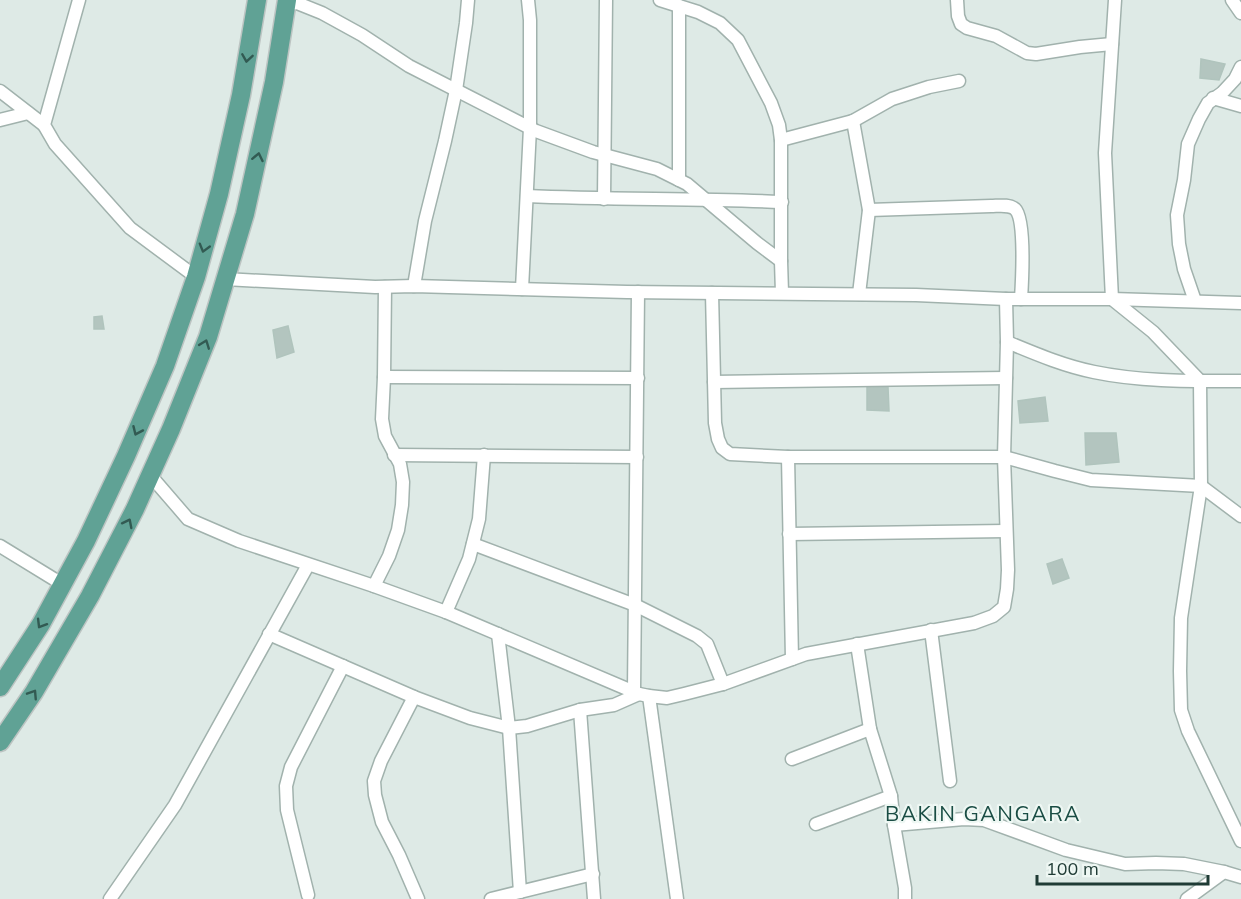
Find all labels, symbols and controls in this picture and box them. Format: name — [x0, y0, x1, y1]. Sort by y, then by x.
one-way arrow — [242, 53, 254, 62]
one-way arrow — [250, 152, 263, 162]
one-way arrow — [199, 242, 211, 253]
one-way arrow — [197, 339, 210, 350]
one-way arrow — [132, 424, 144, 435]
one-way arrow — [121, 519, 132, 530]
one-way arrow — [36, 618, 48, 628]
one-way arrow — [25, 689, 36, 700]
district label: BAKIN GANGARA — [885, 800, 1081, 826]
scale bar — [1037, 848, 1208, 886]
text: 100 m — [1046, 857, 1099, 880]

